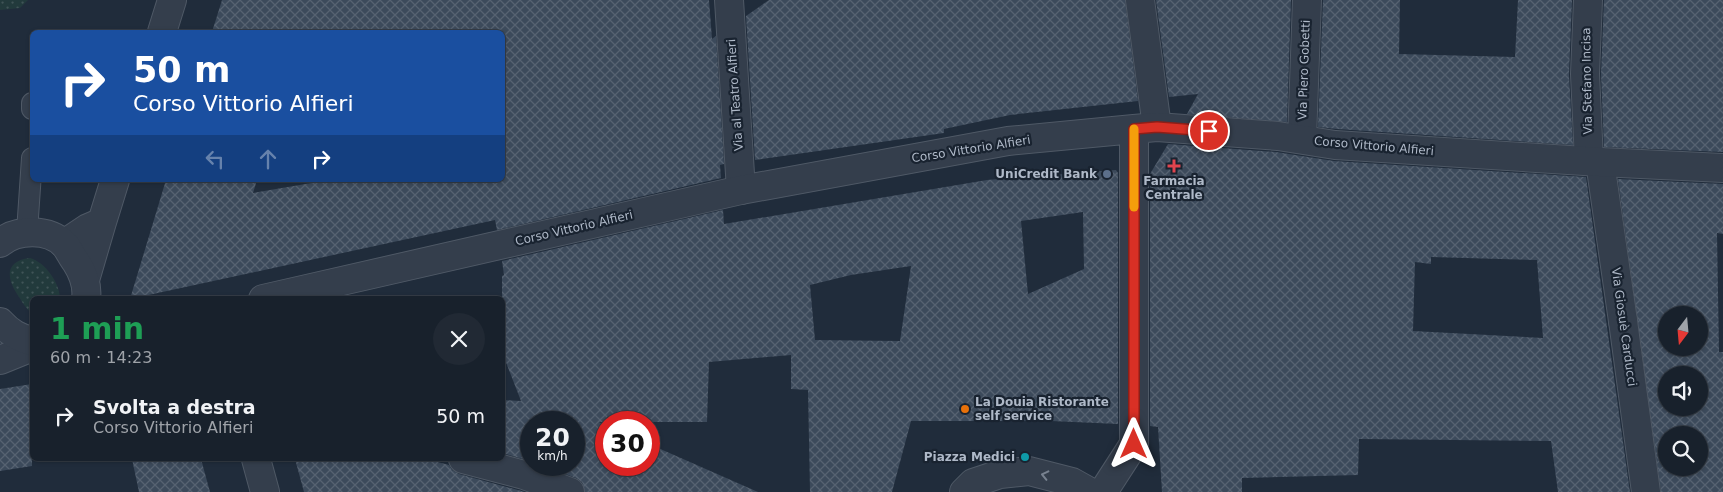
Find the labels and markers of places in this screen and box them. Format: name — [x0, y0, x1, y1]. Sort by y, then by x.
pin — [1188, 110, 1230, 152]
marker: Farmacia Centrale — [1168, 160, 1180, 172]
place label: UniCredit Bank — [995, 167, 1098, 181]
marker: UniCredit Bank — [1101, 168, 1113, 180]
place label: Farmacia Centrale — [1143, 174, 1205, 202]
place label: La Douia Ristorante self service — [975, 395, 1109, 423]
marker: La Douia Ristorante self service — [959, 403, 971, 415]
place label: Piazza Medici — [924, 450, 1015, 464]
marker: Piazza Medici — [1019, 451, 1031, 463]

